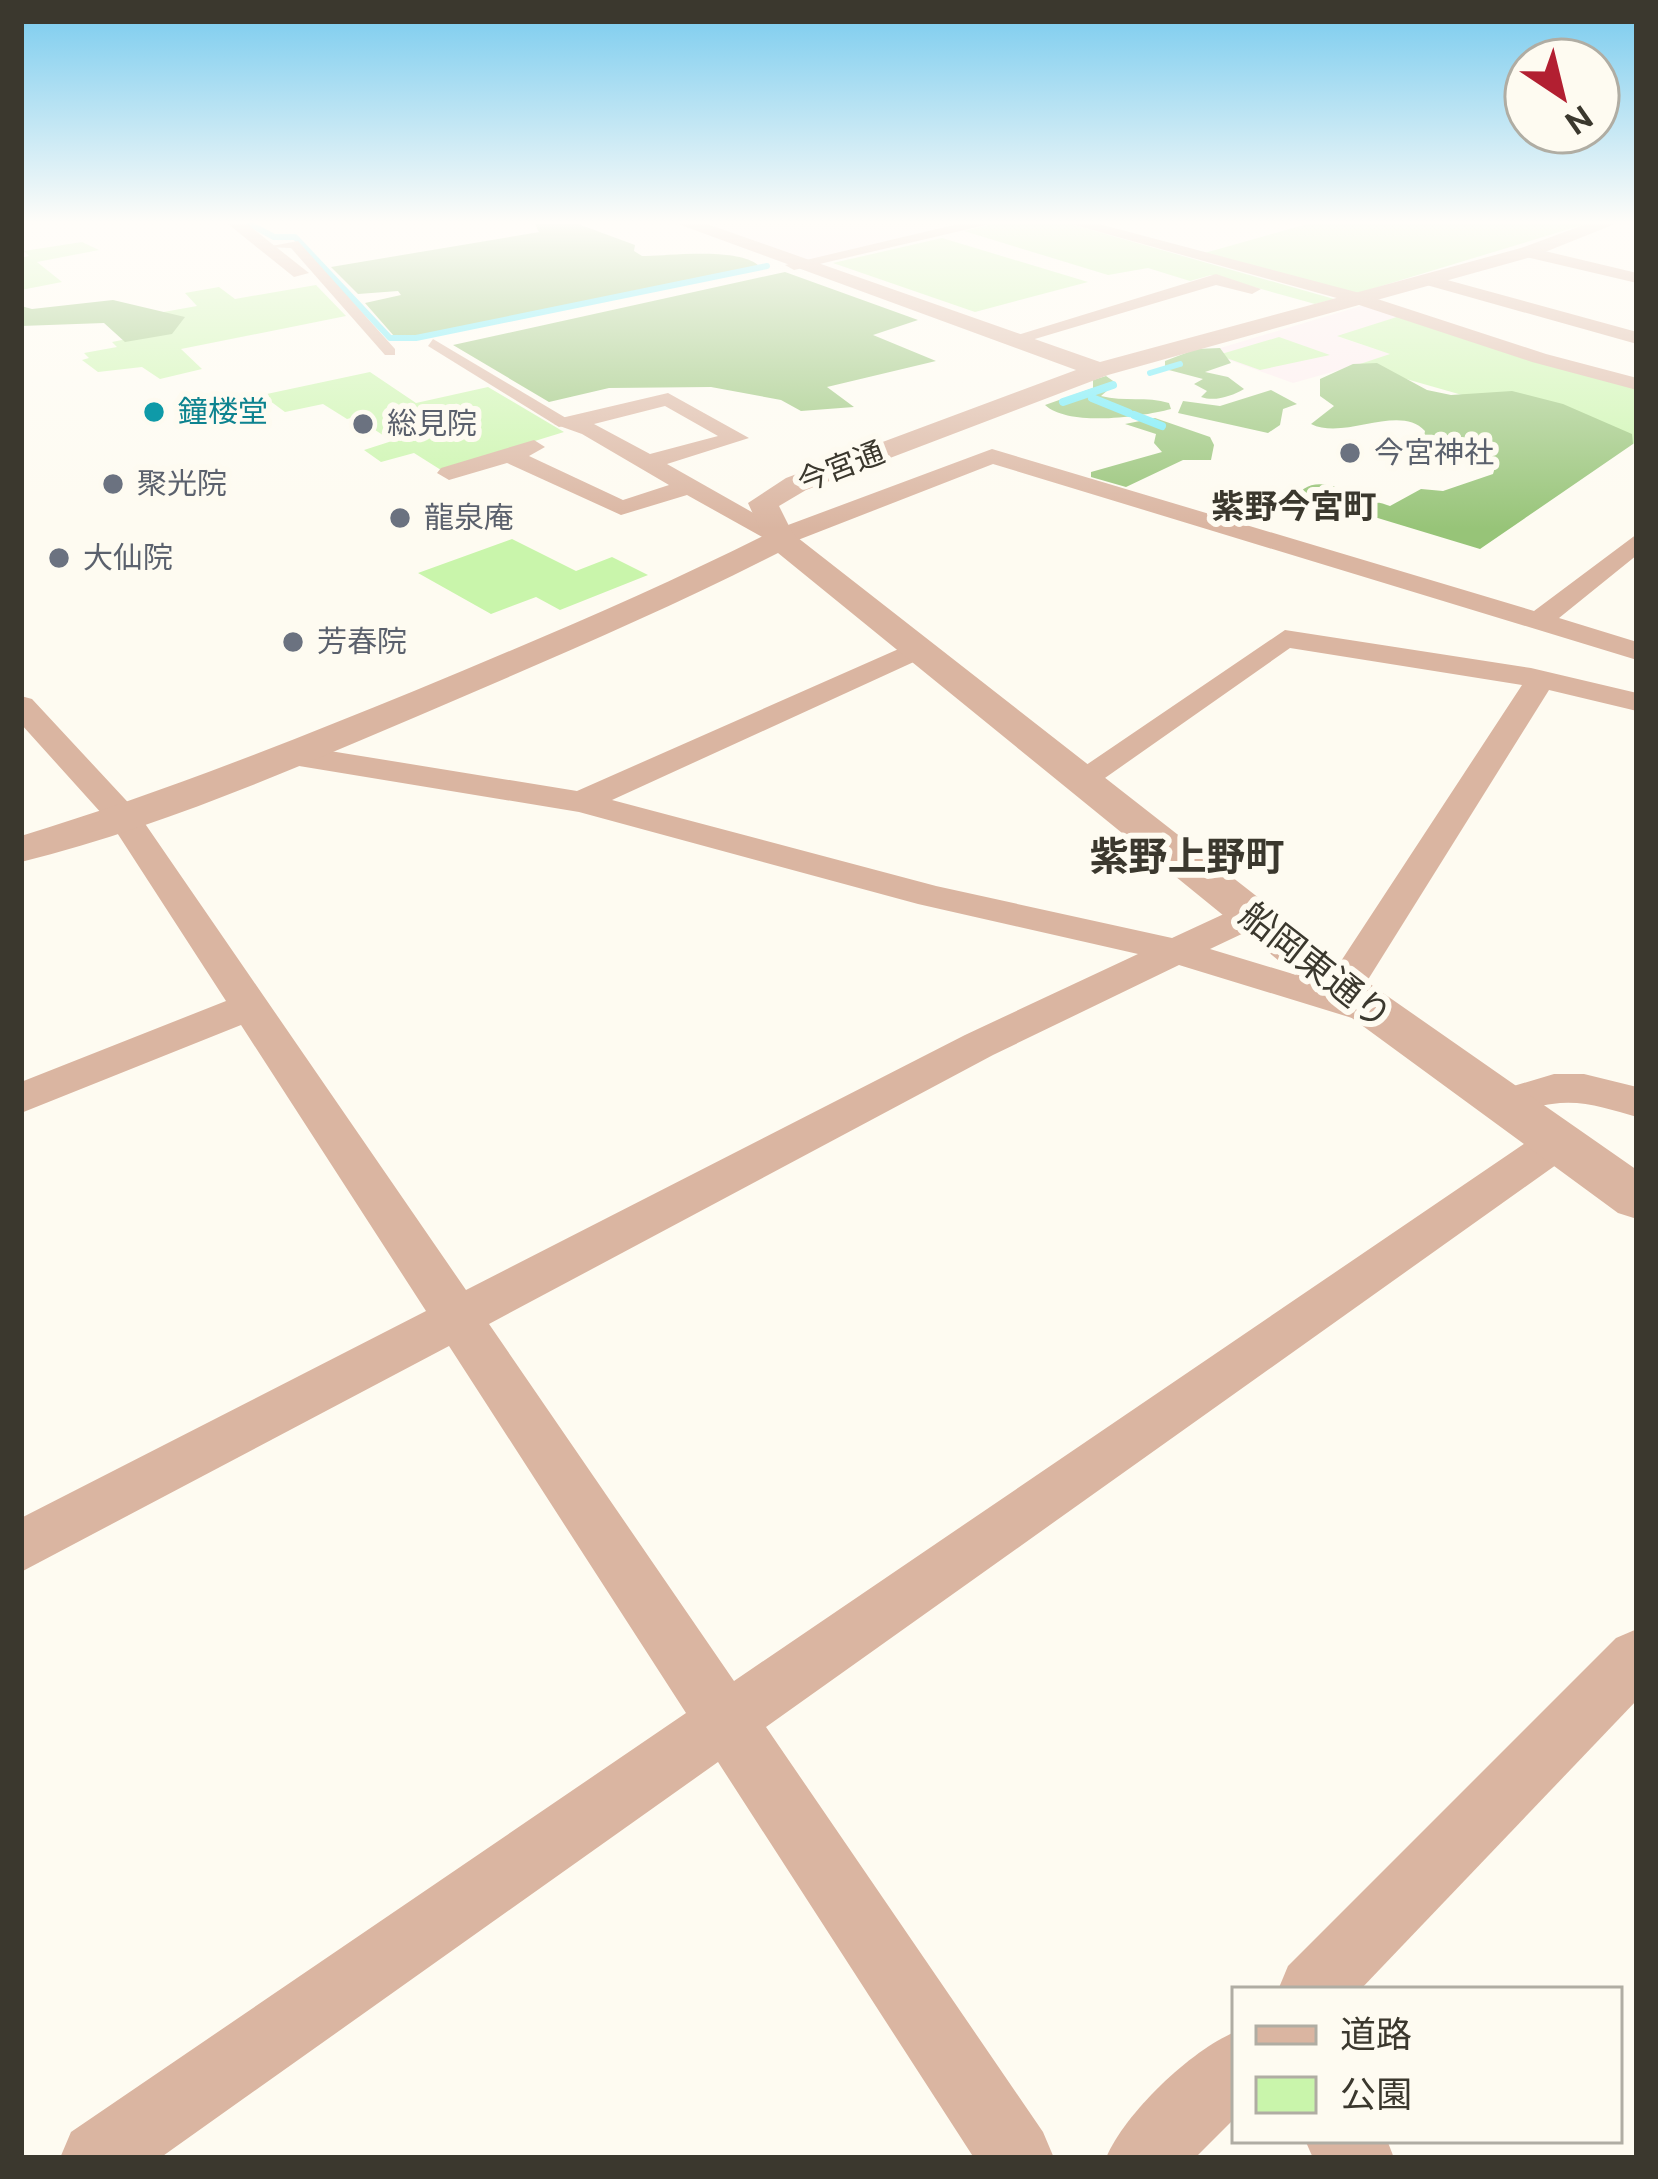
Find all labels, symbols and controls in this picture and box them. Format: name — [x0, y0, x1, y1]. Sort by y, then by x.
north arrow — [1502, 36, 1622, 156]
text: N — [1559, 99, 1600, 143]
place label: 鐘楼堂 — [178, 394, 268, 428]
marker: 鐘楼堂 — [141, 399, 167, 425]
place label: 総見院 — [387, 406, 477, 440]
marker: 総見院 — [350, 411, 376, 437]
street label: 今宮通 — [793, 434, 889, 498]
place label: 今宮神社 — [1374, 435, 1494, 469]
marker: 今宮神社 — [1337, 440, 1363, 466]
place label: 聚光院 — [137, 466, 227, 500]
marker: 聚光院 — [100, 471, 126, 497]
district label: 紫野今宮町 — [1212, 487, 1377, 524]
place label: 龍泉庵 — [424, 500, 514, 534]
marker: 龍泉庵 — [387, 505, 413, 531]
place label: 大仙院 — [83, 540, 173, 574]
marker: 大仙院 — [46, 545, 72, 571]
place label: 芳春院 — [317, 624, 407, 658]
marker: 芳春院 — [280, 629, 306, 655]
district label: 紫野上野町 — [1089, 834, 1285, 877]
street label: 船岡東通り — [1233, 893, 1400, 1036]
legend — [1232, 1987, 1622, 2143]
text: 道路 — [1340, 2013, 1412, 2054]
text: 公園 — [1340, 2073, 1412, 2114]

